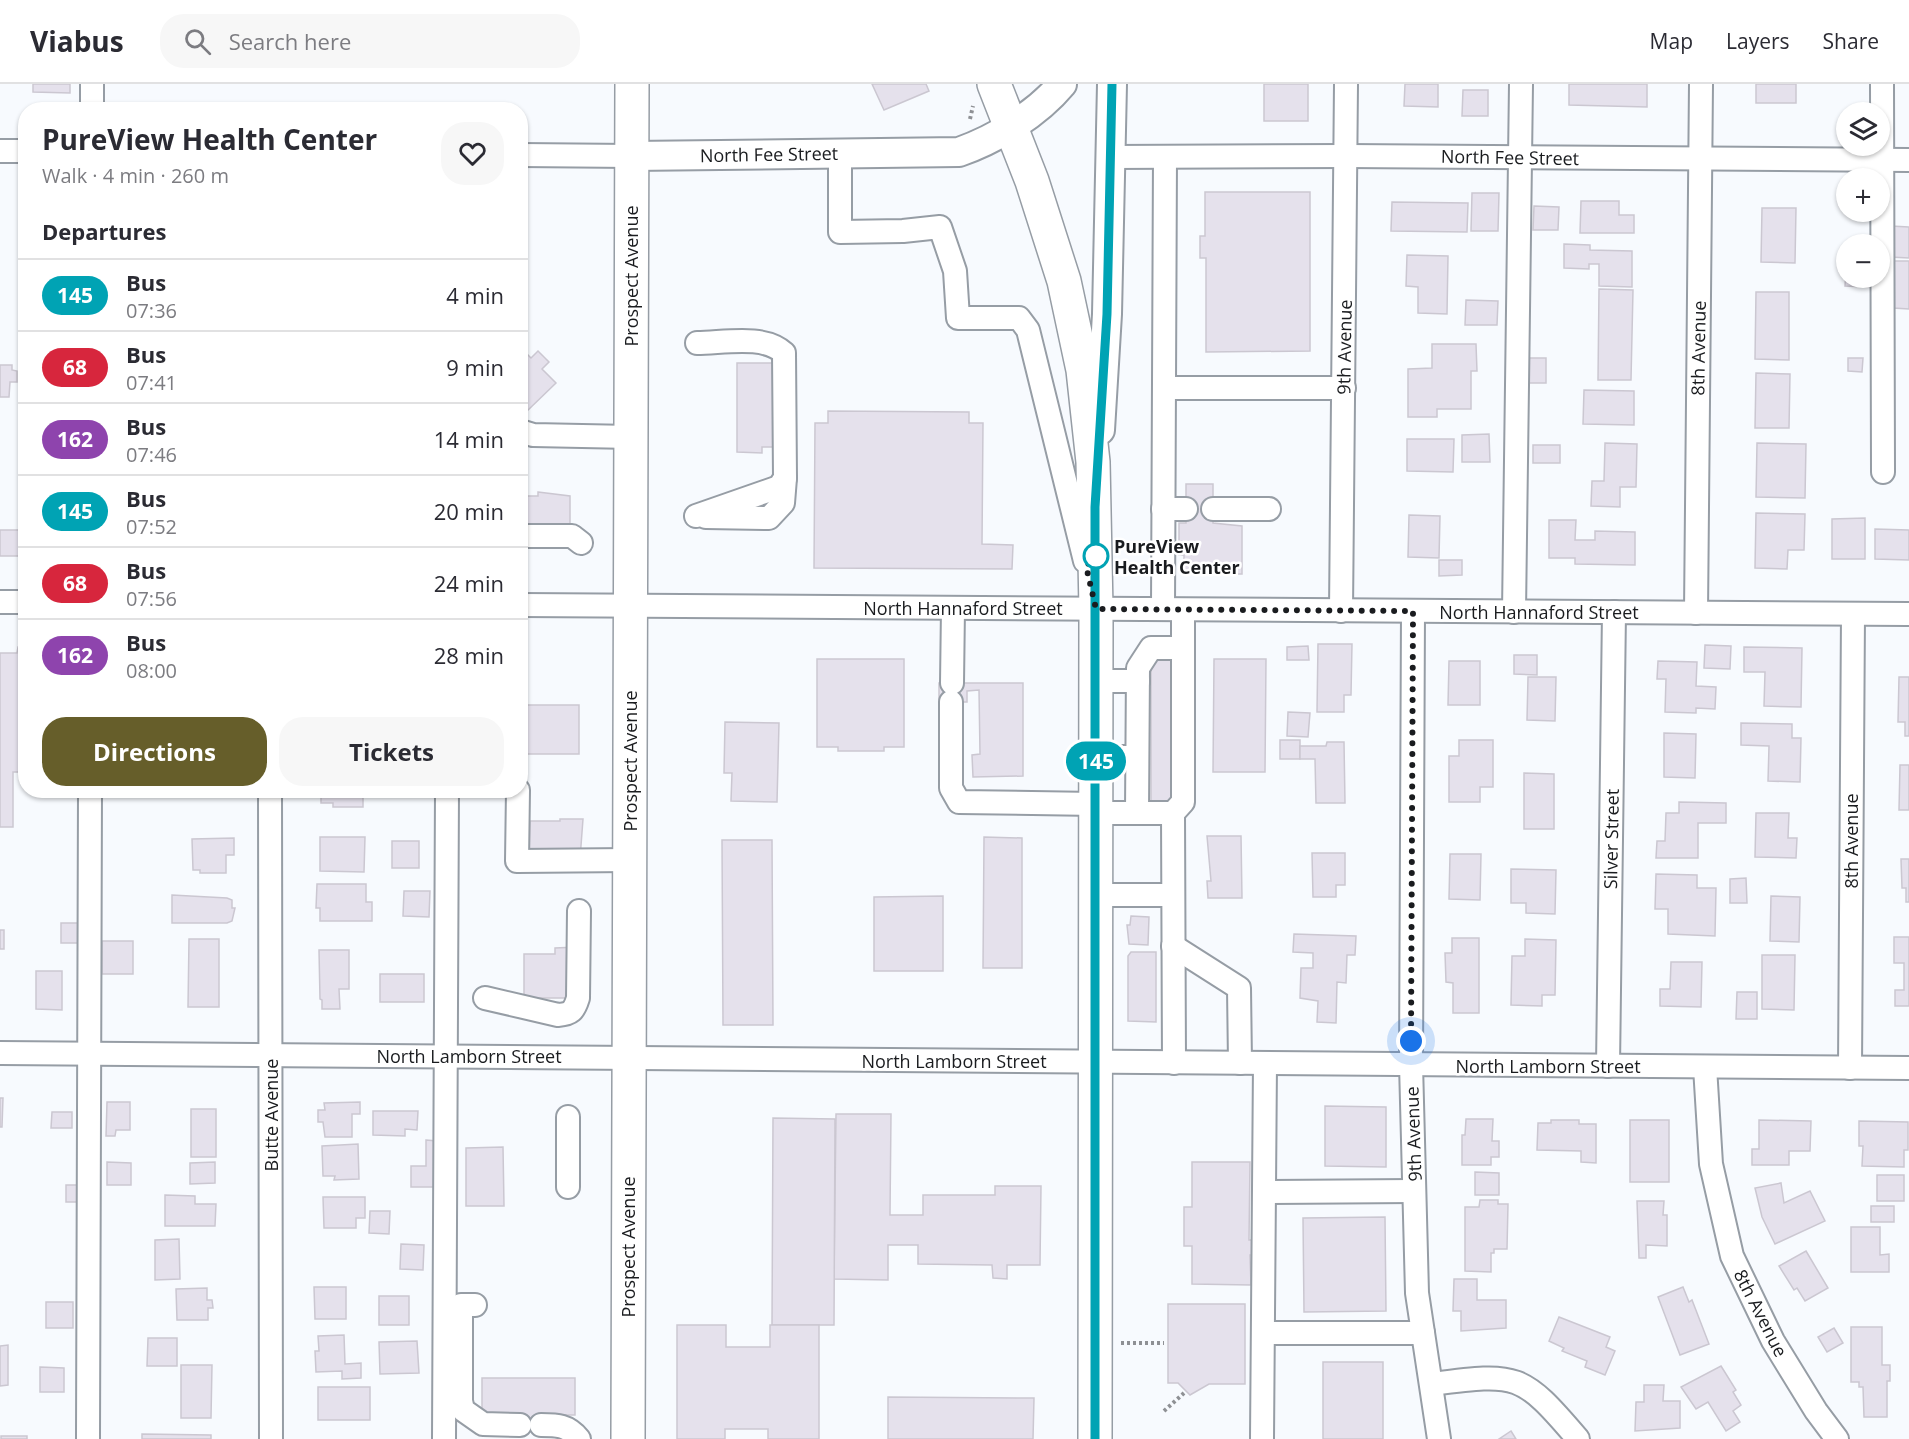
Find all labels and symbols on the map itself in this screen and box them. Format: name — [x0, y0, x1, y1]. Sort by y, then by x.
street label: North Fee Street — [700, 141, 838, 167]
street label: North Fee Street — [1441, 144, 1579, 170]
street label: Prospect Avenue — [619, 205, 643, 347]
street label: 9th Avenue — [1331, 299, 1357, 395]
street label: 8th Avenue — [1685, 300, 1711, 396]
place label: PureView Health Center — [1114, 534, 1240, 579]
marker: PureView Health Center — [1083, 543, 1109, 569]
street label: North Hannaford Street — [863, 596, 1063, 620]
street label: North Hannaford Street — [1439, 600, 1639, 624]
street label: Prospect Avenue — [618, 690, 642, 832]
line badge: 145 — [1062, 742, 1130, 780]
street label: Silver Street — [1598, 789, 1624, 889]
street label: 8th Avenue — [1839, 793, 1863, 889]
your location — [1396, 1026, 1426, 1056]
street label: North Lamborn Street — [376, 1044, 562, 1068]
street label: North Lamborn Street — [861, 1049, 1047, 1073]
street label: North Lamborn Street — [1455, 1054, 1641, 1078]
street label: Butte Avenue — [259, 1059, 283, 1171]
street label: 9th Avenue — [1399, 1086, 1427, 1182]
street label: Prospect Avenue — [616, 1176, 640, 1318]
street label: 8th Avenue — [1729, 1265, 1793, 1361]

